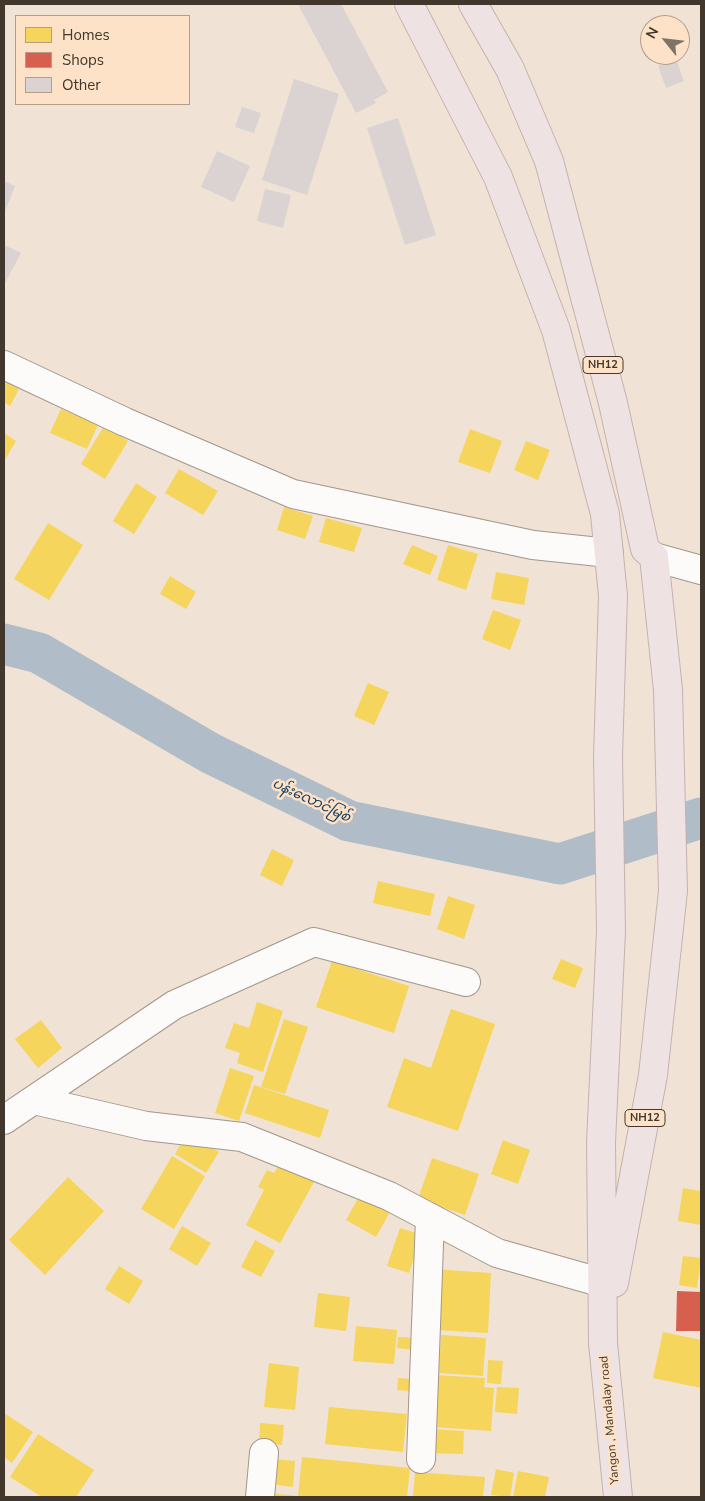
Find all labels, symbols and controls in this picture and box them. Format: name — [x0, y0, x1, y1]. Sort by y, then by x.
legend — [15, 15, 190, 105]
north arrow — [640, 15, 690, 65]
text: N — [641, 24, 663, 42]
text: Homes — [62, 25, 110, 45]
text: Shops — [62, 50, 104, 70]
text: Other — [62, 75, 101, 95]
road number: NH12 — [583, 356, 623, 374]
water label: ပန်းလောင်မြစ် — [269, 776, 353, 826]
road number: NH12 — [625, 1110, 665, 1126]
street label: Yangon , Mandalay road — [597, 1355, 623, 1485]

